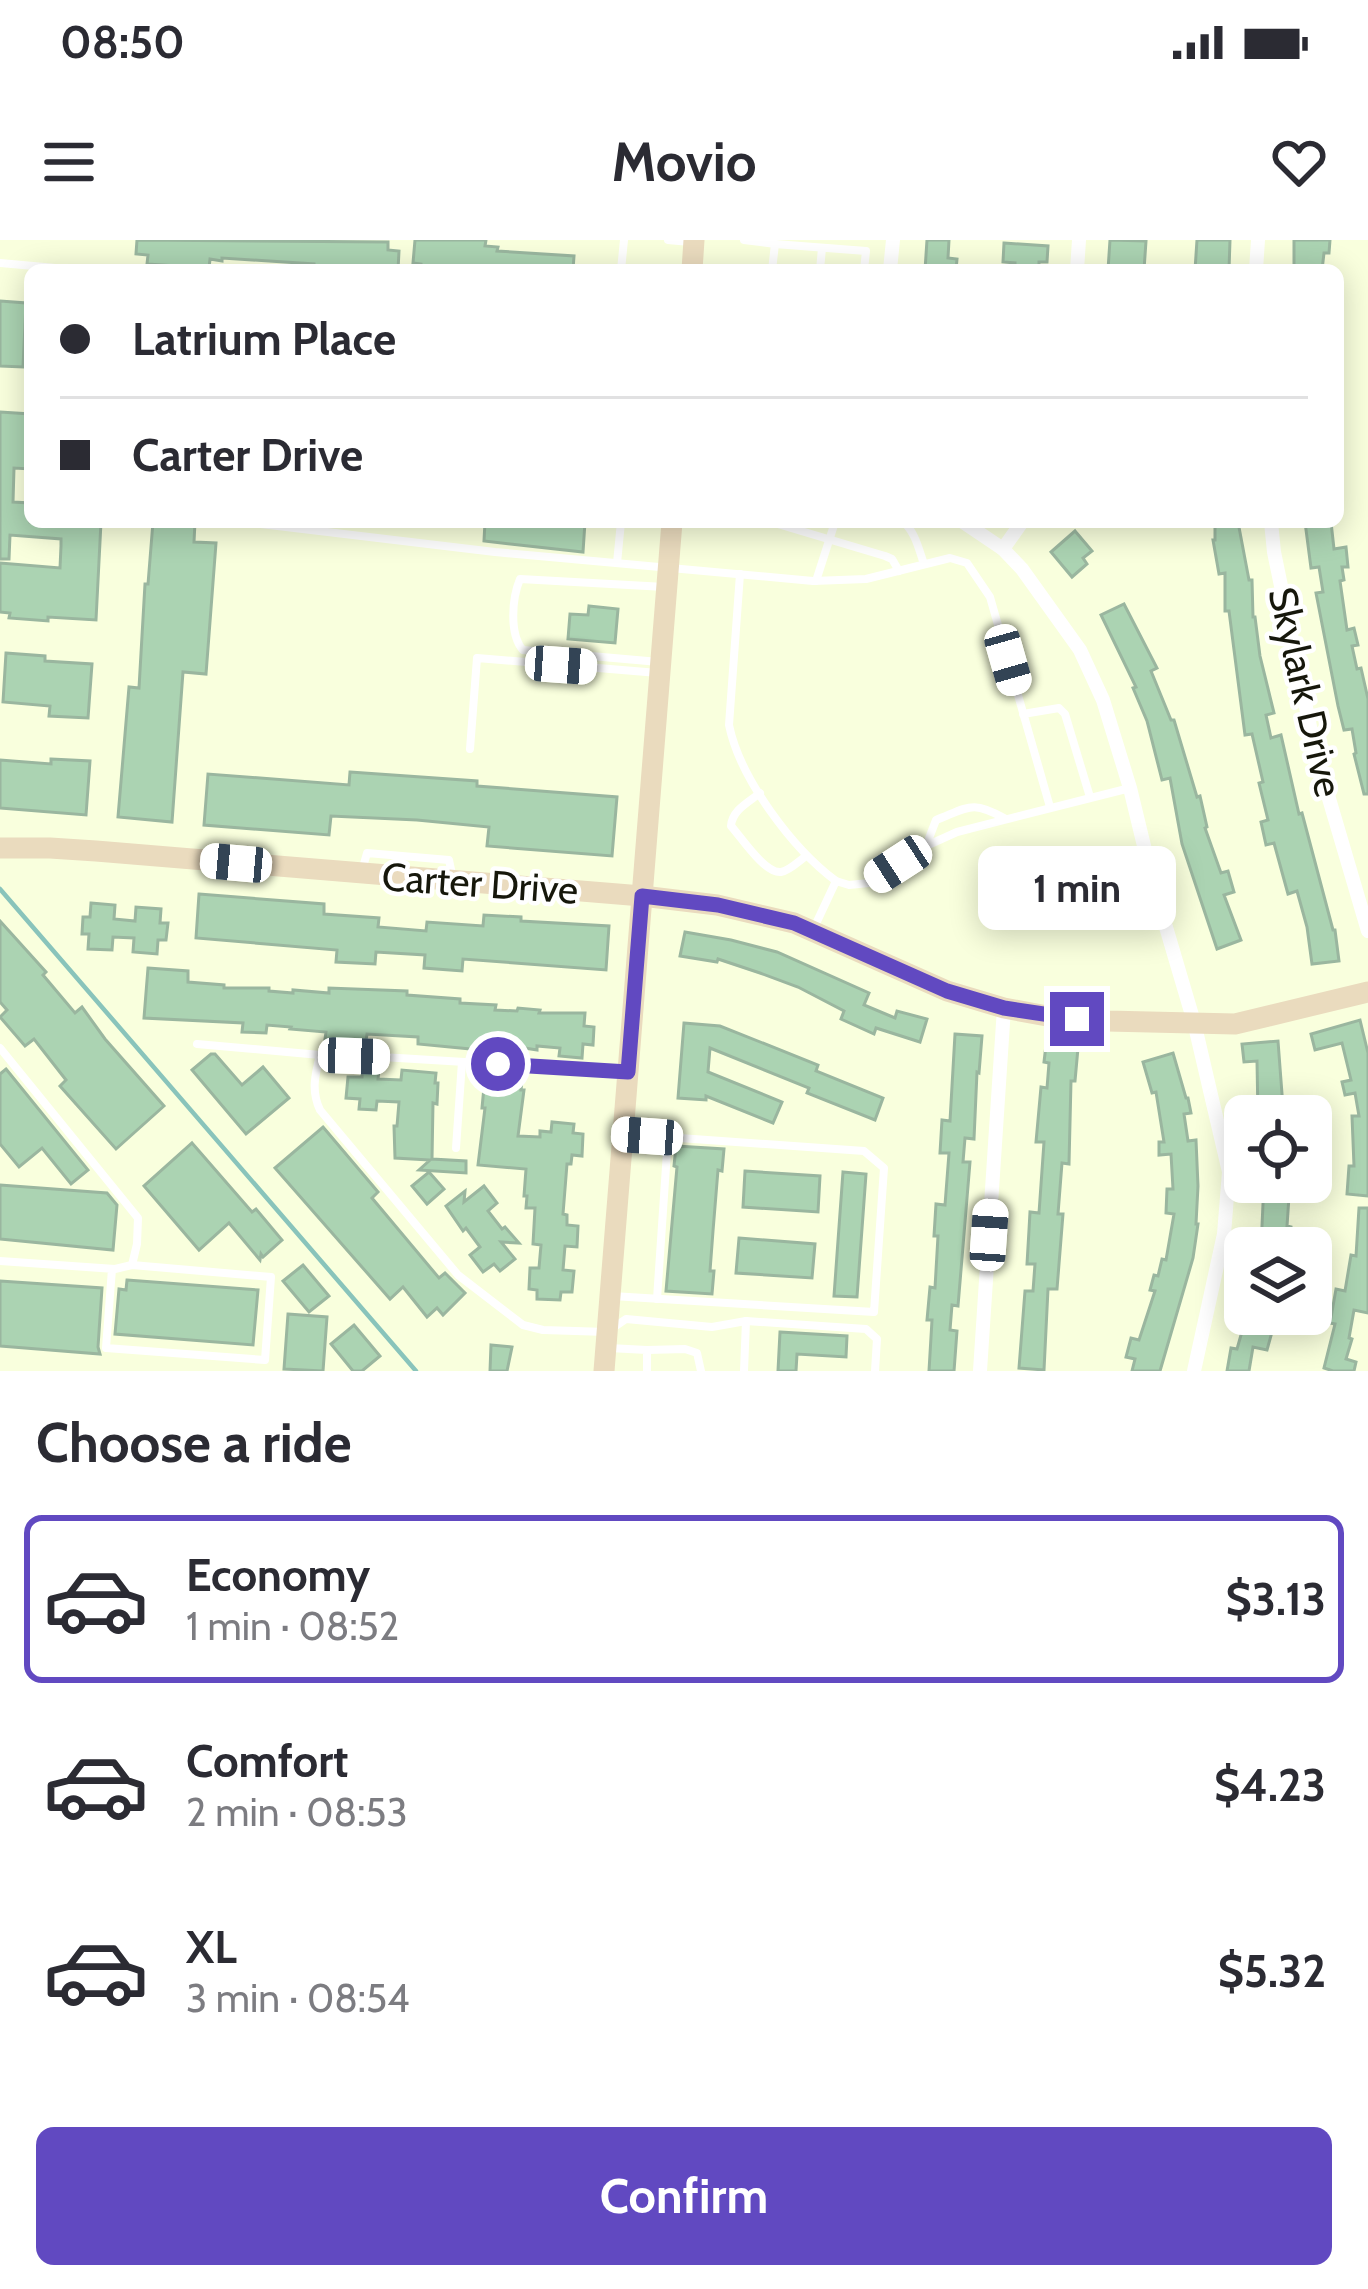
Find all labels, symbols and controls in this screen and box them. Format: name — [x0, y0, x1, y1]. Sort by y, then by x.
text: 08:50 — [60, 15, 185, 69]
icon: menu — [36, 129, 102, 195]
text: Movio — [611, 129, 757, 195]
icon: heart — [1266, 129, 1332, 195]
text: Latrium Place — [132, 312, 396, 366]
text: Carter Drive — [132, 428, 363, 482]
street label: Skylark Drive — [1259, 582, 1353, 802]
car — [981, 620, 1035, 700]
car — [524, 645, 598, 685]
car — [858, 829, 938, 899]
car — [199, 842, 273, 884]
callout: 1 min — [978, 845, 1176, 929]
street label: Carter Drive — [380, 852, 580, 914]
text: 1 min — [1033, 864, 1121, 912]
route end — [1050, 992, 1104, 1046]
car — [317, 1037, 391, 1075]
route start — [471, 1037, 525, 1091]
map controls — [1224, 1095, 1332, 1335]
button: locate — [1224, 1095, 1332, 1203]
car — [610, 1116, 684, 1156]
car — [969, 1198, 1009, 1272]
button: layers — [1224, 1227, 1332, 1335]
text: Choose a ride — [36, 1410, 351, 1476]
icon: car — [42, 1545, 150, 1653]
text: Economy — [186, 1548, 370, 1602]
text: $3.13 — [1226, 1572, 1326, 1626]
text: 1 min · 08:52 — [186, 1602, 399, 1650]
icon: car — [42, 1731, 150, 1839]
text: Comfort — [186, 1734, 349, 1788]
text: $4.23 — [1214, 1758, 1326, 1812]
text: 2 min · 08:53 — [186, 1788, 407, 1836]
icon: car — [42, 1917, 150, 2025]
text: XL — [186, 1920, 237, 1974]
text: $5.32 — [1218, 1944, 1326, 1998]
text: 3 min · 08:54 — [186, 1974, 410, 2022]
button: Confirm — [36, 2127, 1332, 2265]

